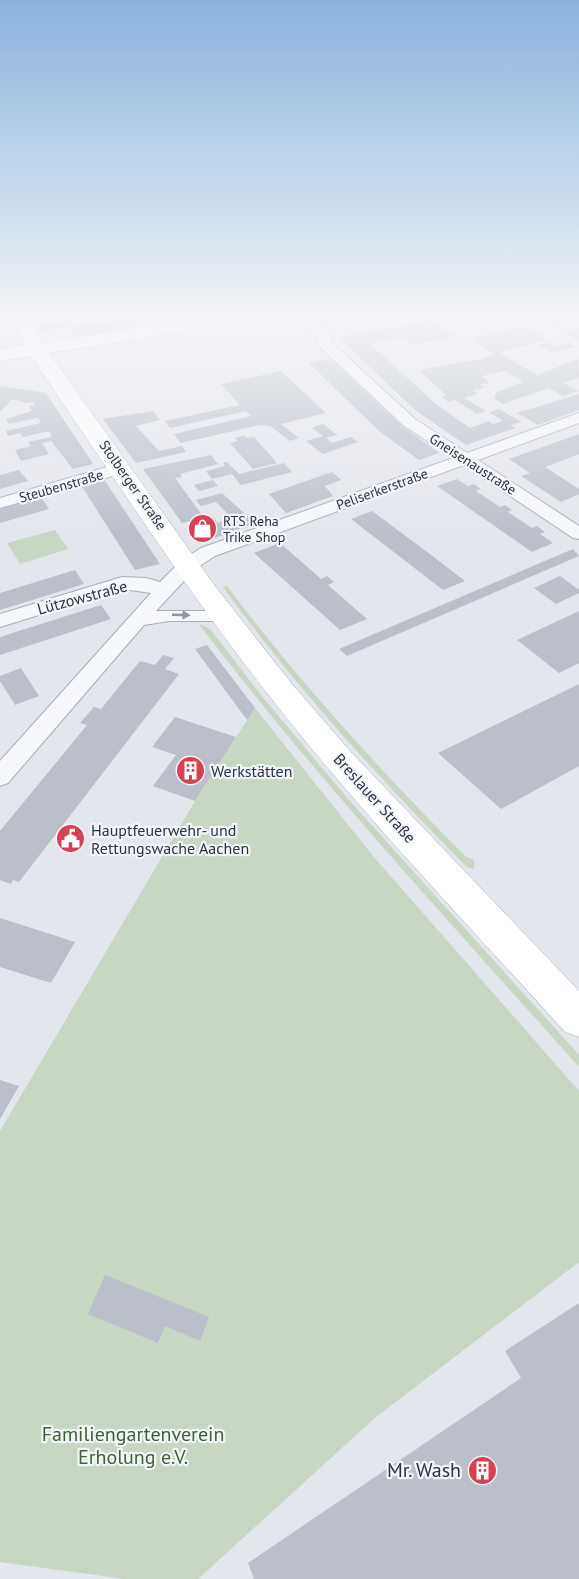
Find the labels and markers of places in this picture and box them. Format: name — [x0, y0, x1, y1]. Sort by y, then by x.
place label: RTS Reha Trike Shop — [223, 512, 285, 546]
shop icon: RTS Reha Trike Shop — [186, 513, 218, 545]
building icon: Werkstätten — [174, 755, 206, 787]
place label: Werkstätten — [211, 761, 292, 781]
place label: Hauptfeuerwehr- und Rettungswache Aachen — [91, 820, 249, 858]
public building icon: Hauptfeuerwehr- und Rettungswache Aachen — [54, 823, 86, 855]
building icon: Mr. Wash — [466, 1454, 498, 1486]
place label: Mr. Wash — [387, 1457, 461, 1483]

